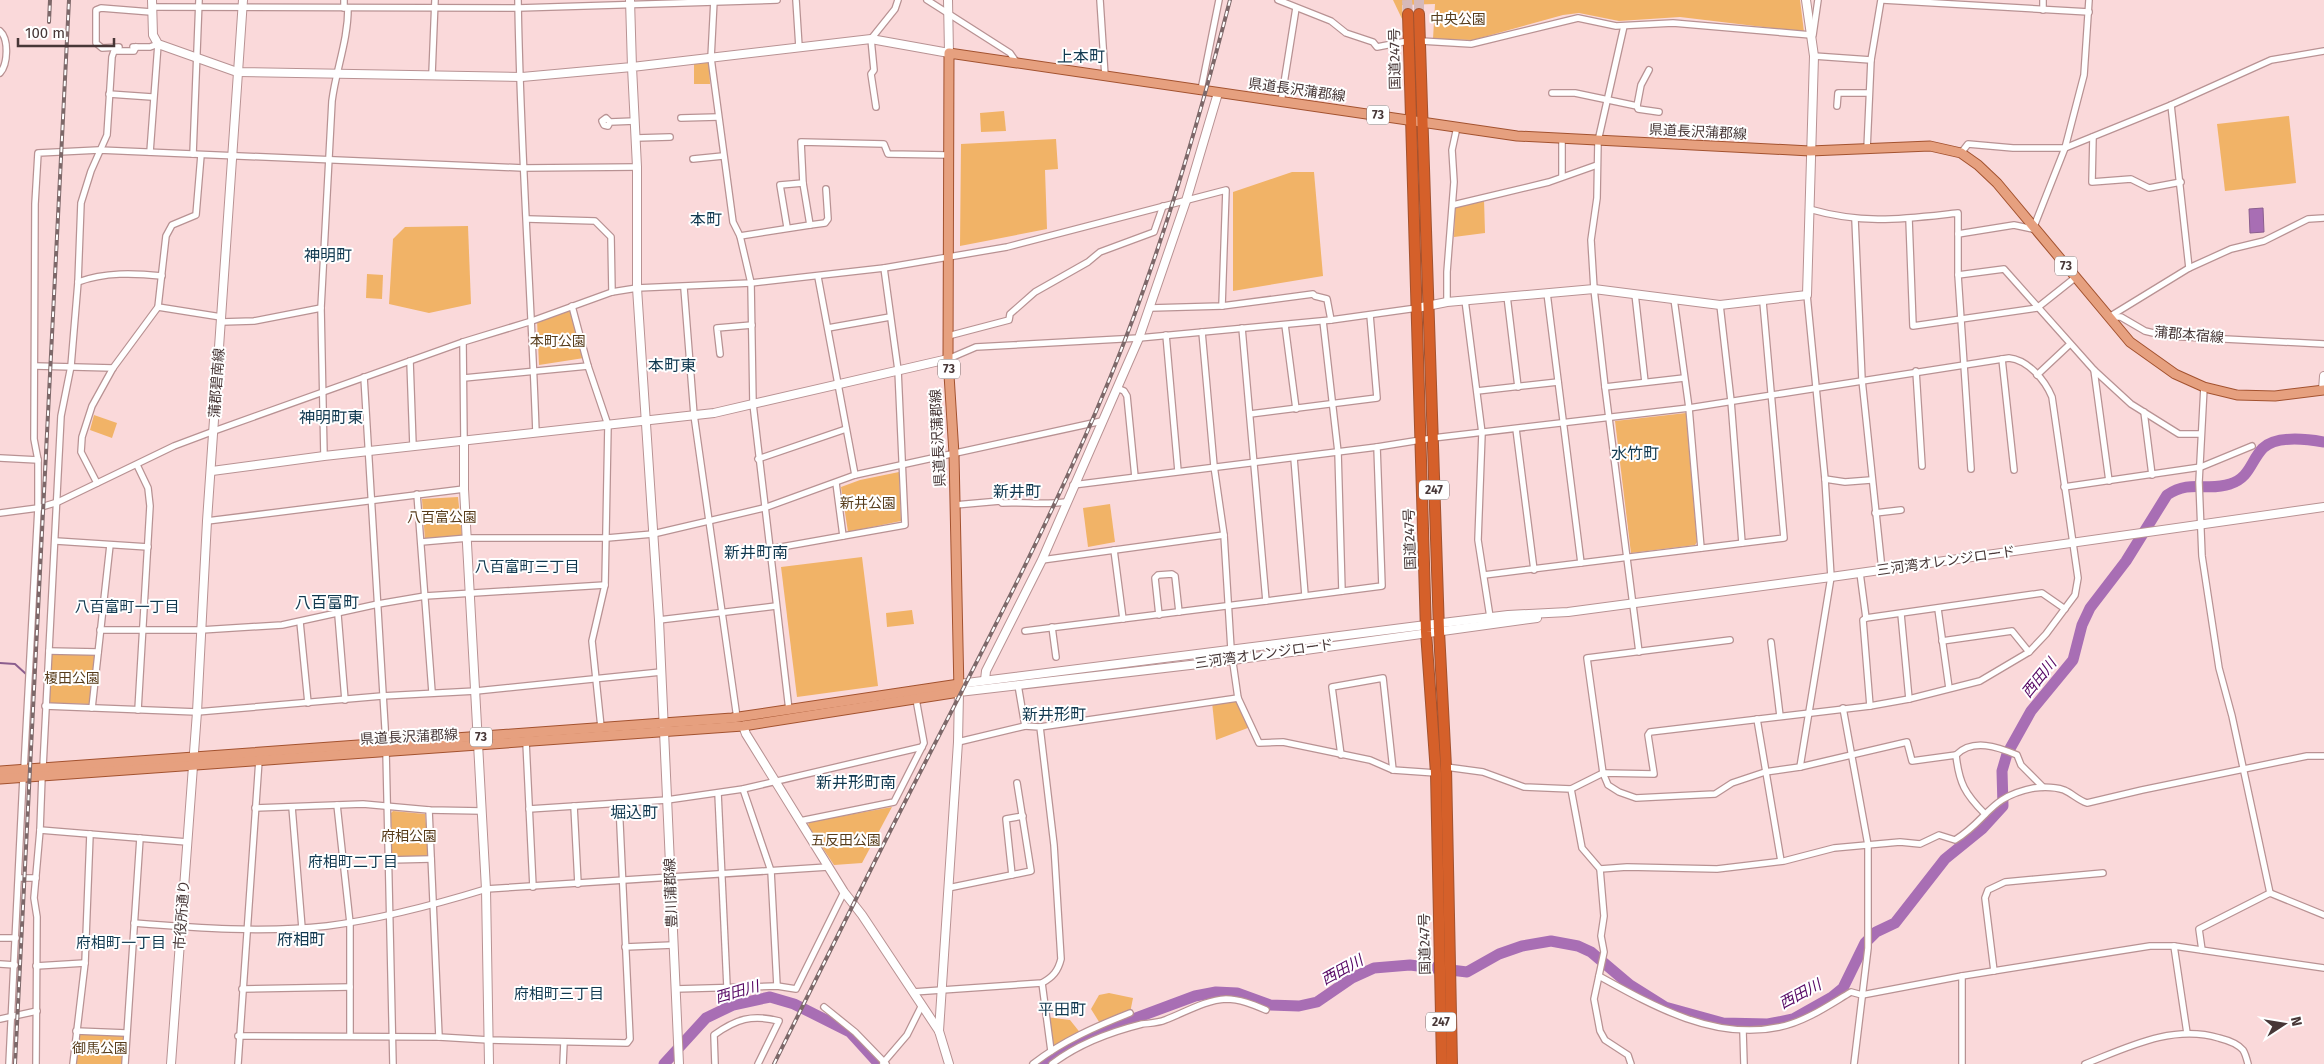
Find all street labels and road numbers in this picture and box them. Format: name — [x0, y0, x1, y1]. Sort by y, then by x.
street label: 国道247号 — [1386, 28, 1404, 90]
street label: 県道長沢蒲郡線 — [1247, 75, 1347, 105]
road number: 73 — [1367, 106, 1389, 124]
street label: 県道長沢蒲郡線 — [1649, 121, 1747, 143]
road number: 73 — [2055, 256, 2077, 276]
street label: 蒲郡本宿線 — [2153, 323, 2225, 347]
street label: 蒲郡碧南線 — [206, 347, 228, 419]
road number: 73 — [938, 359, 960, 378]
street label: 県道長沢蒲郡線 — [927, 389, 949, 487]
road number: 247 — [1419, 480, 1449, 500]
street label: 国道247号 — [1400, 508, 1420, 570]
street label: 三河湾オレンジロード — [1875, 543, 2017, 579]
street label: 三河湾オレンジロード — [1193, 636, 1335, 672]
street label: 県道長沢蒲郡線 — [360, 726, 458, 748]
road number: 73 — [470, 728, 492, 746]
street label: 豊川蒲郡線 — [661, 858, 681, 928]
street label: 市役所通り — [171, 879, 193, 951]
street label: 国道247号 — [1416, 913, 1434, 975]
road number: 247 — [1426, 1012, 1456, 1032]

